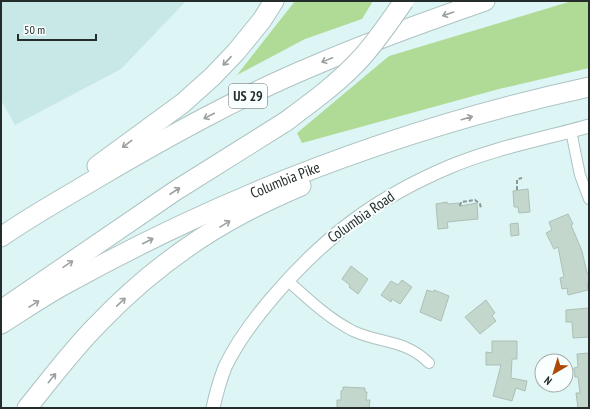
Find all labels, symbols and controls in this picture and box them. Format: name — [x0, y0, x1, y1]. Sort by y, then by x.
one-way arrow — [442, 10, 454, 18]
scale bar — [18, 16, 96, 42]
text: 50 m — [24, 22, 45, 37]
one-way arrow — [223, 56, 232, 66]
one-way arrow — [321, 57, 333, 64]
road number: US 29 — [229, 84, 267, 108]
one-way arrow — [203, 113, 215, 120]
one-way arrow — [461, 114, 474, 121]
one-way arrow — [122, 139, 133, 148]
street label: Columbia Pike — [247, 157, 323, 202]
one-way arrow — [170, 187, 181, 195]
street label: Columbia Road — [324, 187, 398, 247]
one-way arrow — [219, 219, 231, 227]
one-way arrow — [142, 237, 154, 244]
one-way arrow — [62, 259, 73, 268]
one-way arrow — [116, 297, 126, 306]
one-way arrow — [28, 299, 40, 307]
north arrow — [534, 353, 574, 393]
one-way arrow — [47, 372, 56, 383]
text: N — [541, 374, 554, 388]

